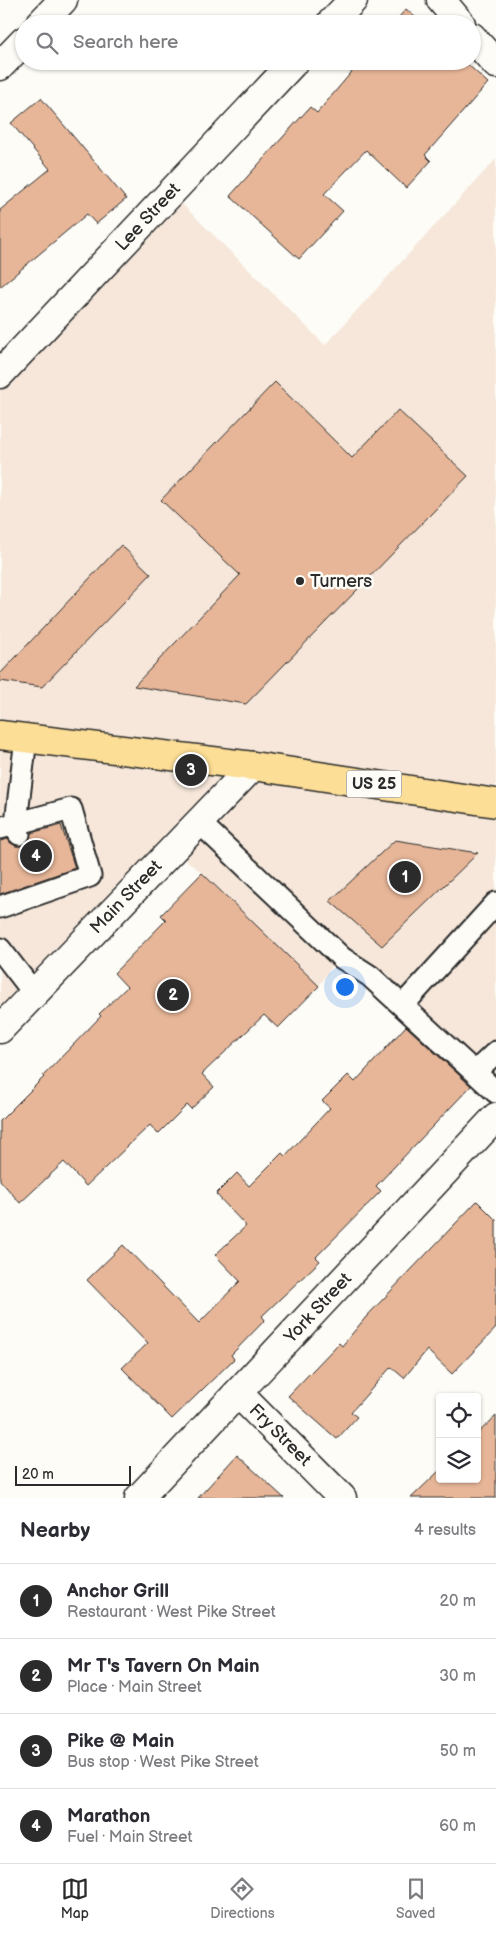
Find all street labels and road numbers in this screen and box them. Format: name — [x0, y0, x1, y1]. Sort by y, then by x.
street label: Lee Street — [111, 178, 185, 255]
road number: US 25 — [346, 771, 402, 798]
street label: Main Street — [86, 856, 167, 938]
street label: York Street — [279, 1268, 356, 1348]
street label: Fry Street — [245, 1400, 316, 1471]

